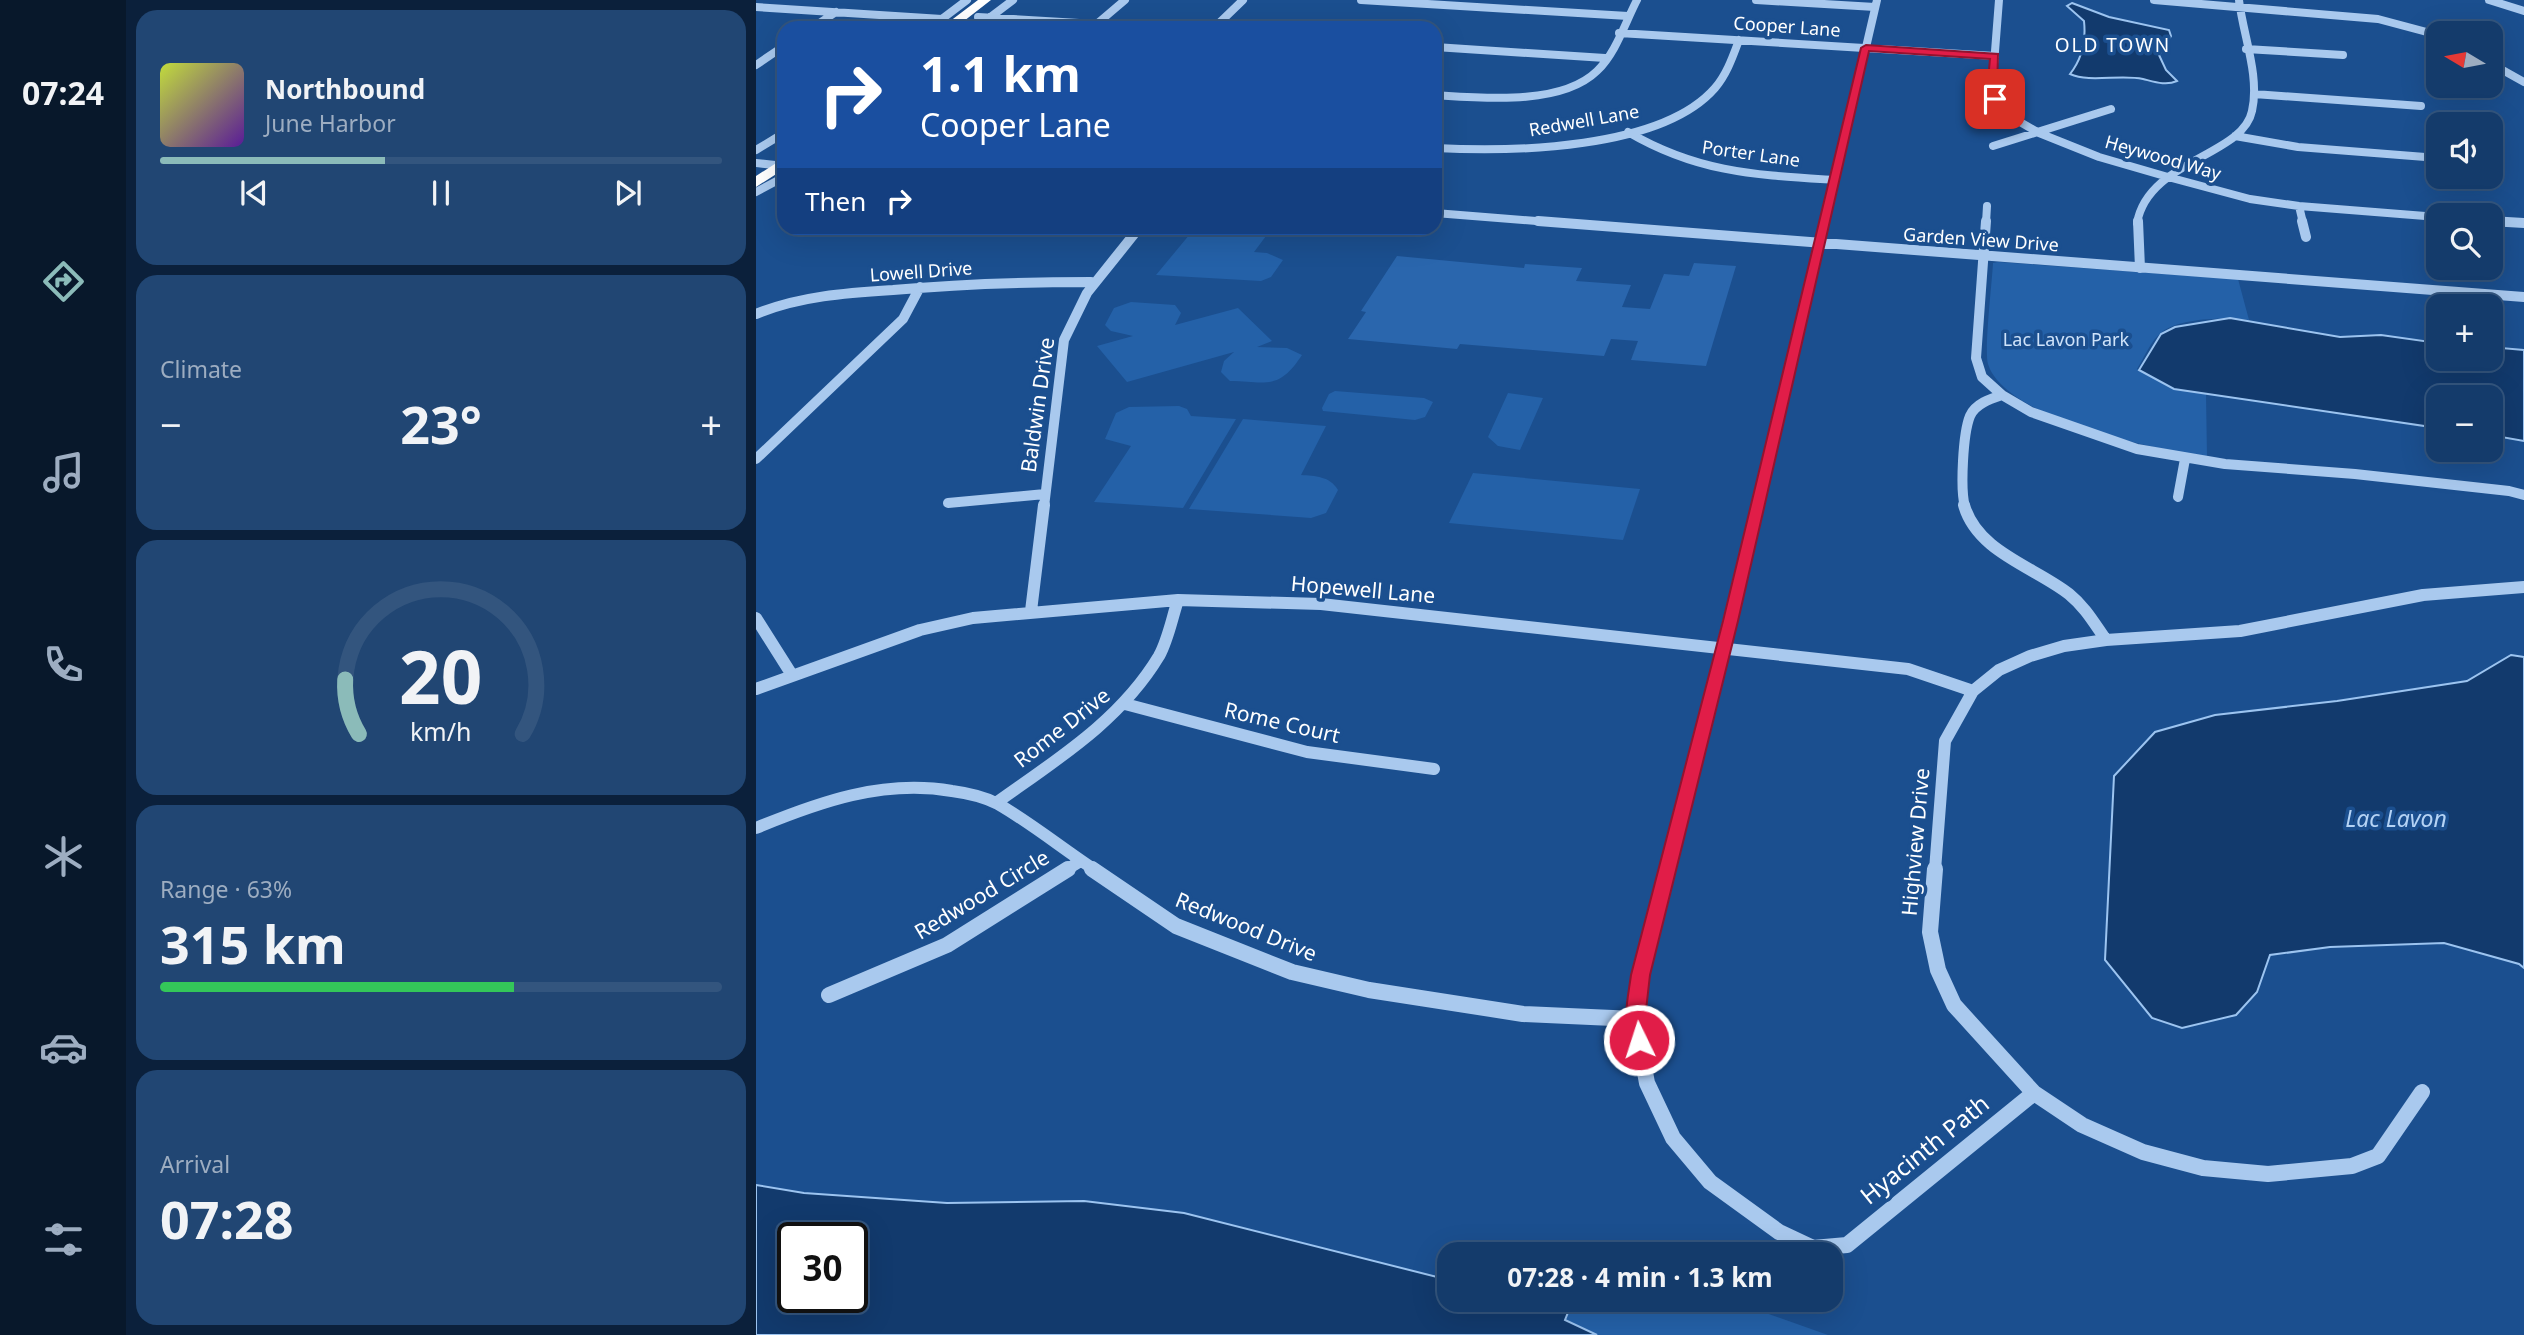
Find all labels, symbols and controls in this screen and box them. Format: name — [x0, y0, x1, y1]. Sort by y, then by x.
street label: Cooper Lane — [1733, 10, 1841, 42]
north arrow — [2426, 21, 2502, 98]
map controls — [2426, 21, 2503, 462]
district label: OLD TOWN — [2055, 32, 2171, 58]
text: 1.1 km — [920, 40, 1081, 106]
icon: right — [805, 49, 896, 140]
pin — [1965, 69, 2025, 129]
text: 07:24 — [22, 71, 104, 114]
text: Northbound — [265, 71, 425, 107]
icon: arrive — [1976, 80, 2014, 118]
street label: Redwell Lane — [1527, 99, 1641, 142]
text: Cooper Lane — [920, 103, 1111, 146]
text: June Harbor — [265, 107, 396, 139]
button: sound — [2426, 112, 2503, 189]
street label: Heywood Way — [2102, 129, 2225, 185]
street label: Porter Lane — [1701, 134, 1802, 172]
icon: previous — [235, 174, 273, 212]
icon: pause — [422, 174, 460, 212]
icon: next — [609, 174, 647, 212]
icon: right — [880, 182, 918, 220]
text: Then — [805, 183, 866, 219]
button: search — [2426, 203, 2503, 280]
street label: Garden View Drive — [1902, 222, 2060, 256]
street label: Lowell Drive — [869, 255, 973, 287]
icon: directions — [39, 257, 88, 306]
button: + — [2426, 294, 2503, 371]
park label: Lac Lavon Park — [2003, 327, 2130, 351]
street label: Baldwin Drive — [1014, 336, 1060, 474]
text: Climate — [160, 353, 242, 385]
button: − — [2426, 385, 2503, 462]
text: 23° — [400, 388, 482, 459]
text: − — [160, 398, 182, 450]
text: + — [700, 398, 722, 450]
icon: music — [39, 448, 88, 497]
street label: Hopewell Lane — [1290, 569, 1436, 609]
text: 20 — [399, 626, 483, 725]
icon: phone — [39, 640, 88, 689]
street label: Rome Drive — [1008, 681, 1115, 774]
street label: Rome Court — [1222, 695, 1343, 749]
text: km/h — [410, 713, 472, 747]
street label: Highview Drive — [1895, 767, 1935, 917]
water label: Lac Lavon — [2345, 802, 2447, 834]
icon: climate — [39, 832, 88, 881]
street label: Redwood Circle — [909, 843, 1054, 945]
text: Range · 63% — [160, 873, 292, 905]
street label: Redwood Drive — [1172, 885, 1321, 967]
text: 315 km — [160, 908, 346, 979]
position arrow — [1602, 1003, 1676, 1077]
icon: car — [39, 1023, 88, 1072]
street label: Hyacinth Path — [1853, 1087, 1996, 1211]
text: Arrival — [160, 1148, 230, 1180]
text: 07:28 — [160, 1183, 294, 1254]
icon: filters — [39, 1215, 88, 1264]
speed limit sign: 30 — [777, 1222, 868, 1313]
text: 07:28 · 4 min · 1.3 km — [1507, 1259, 1773, 1295]

